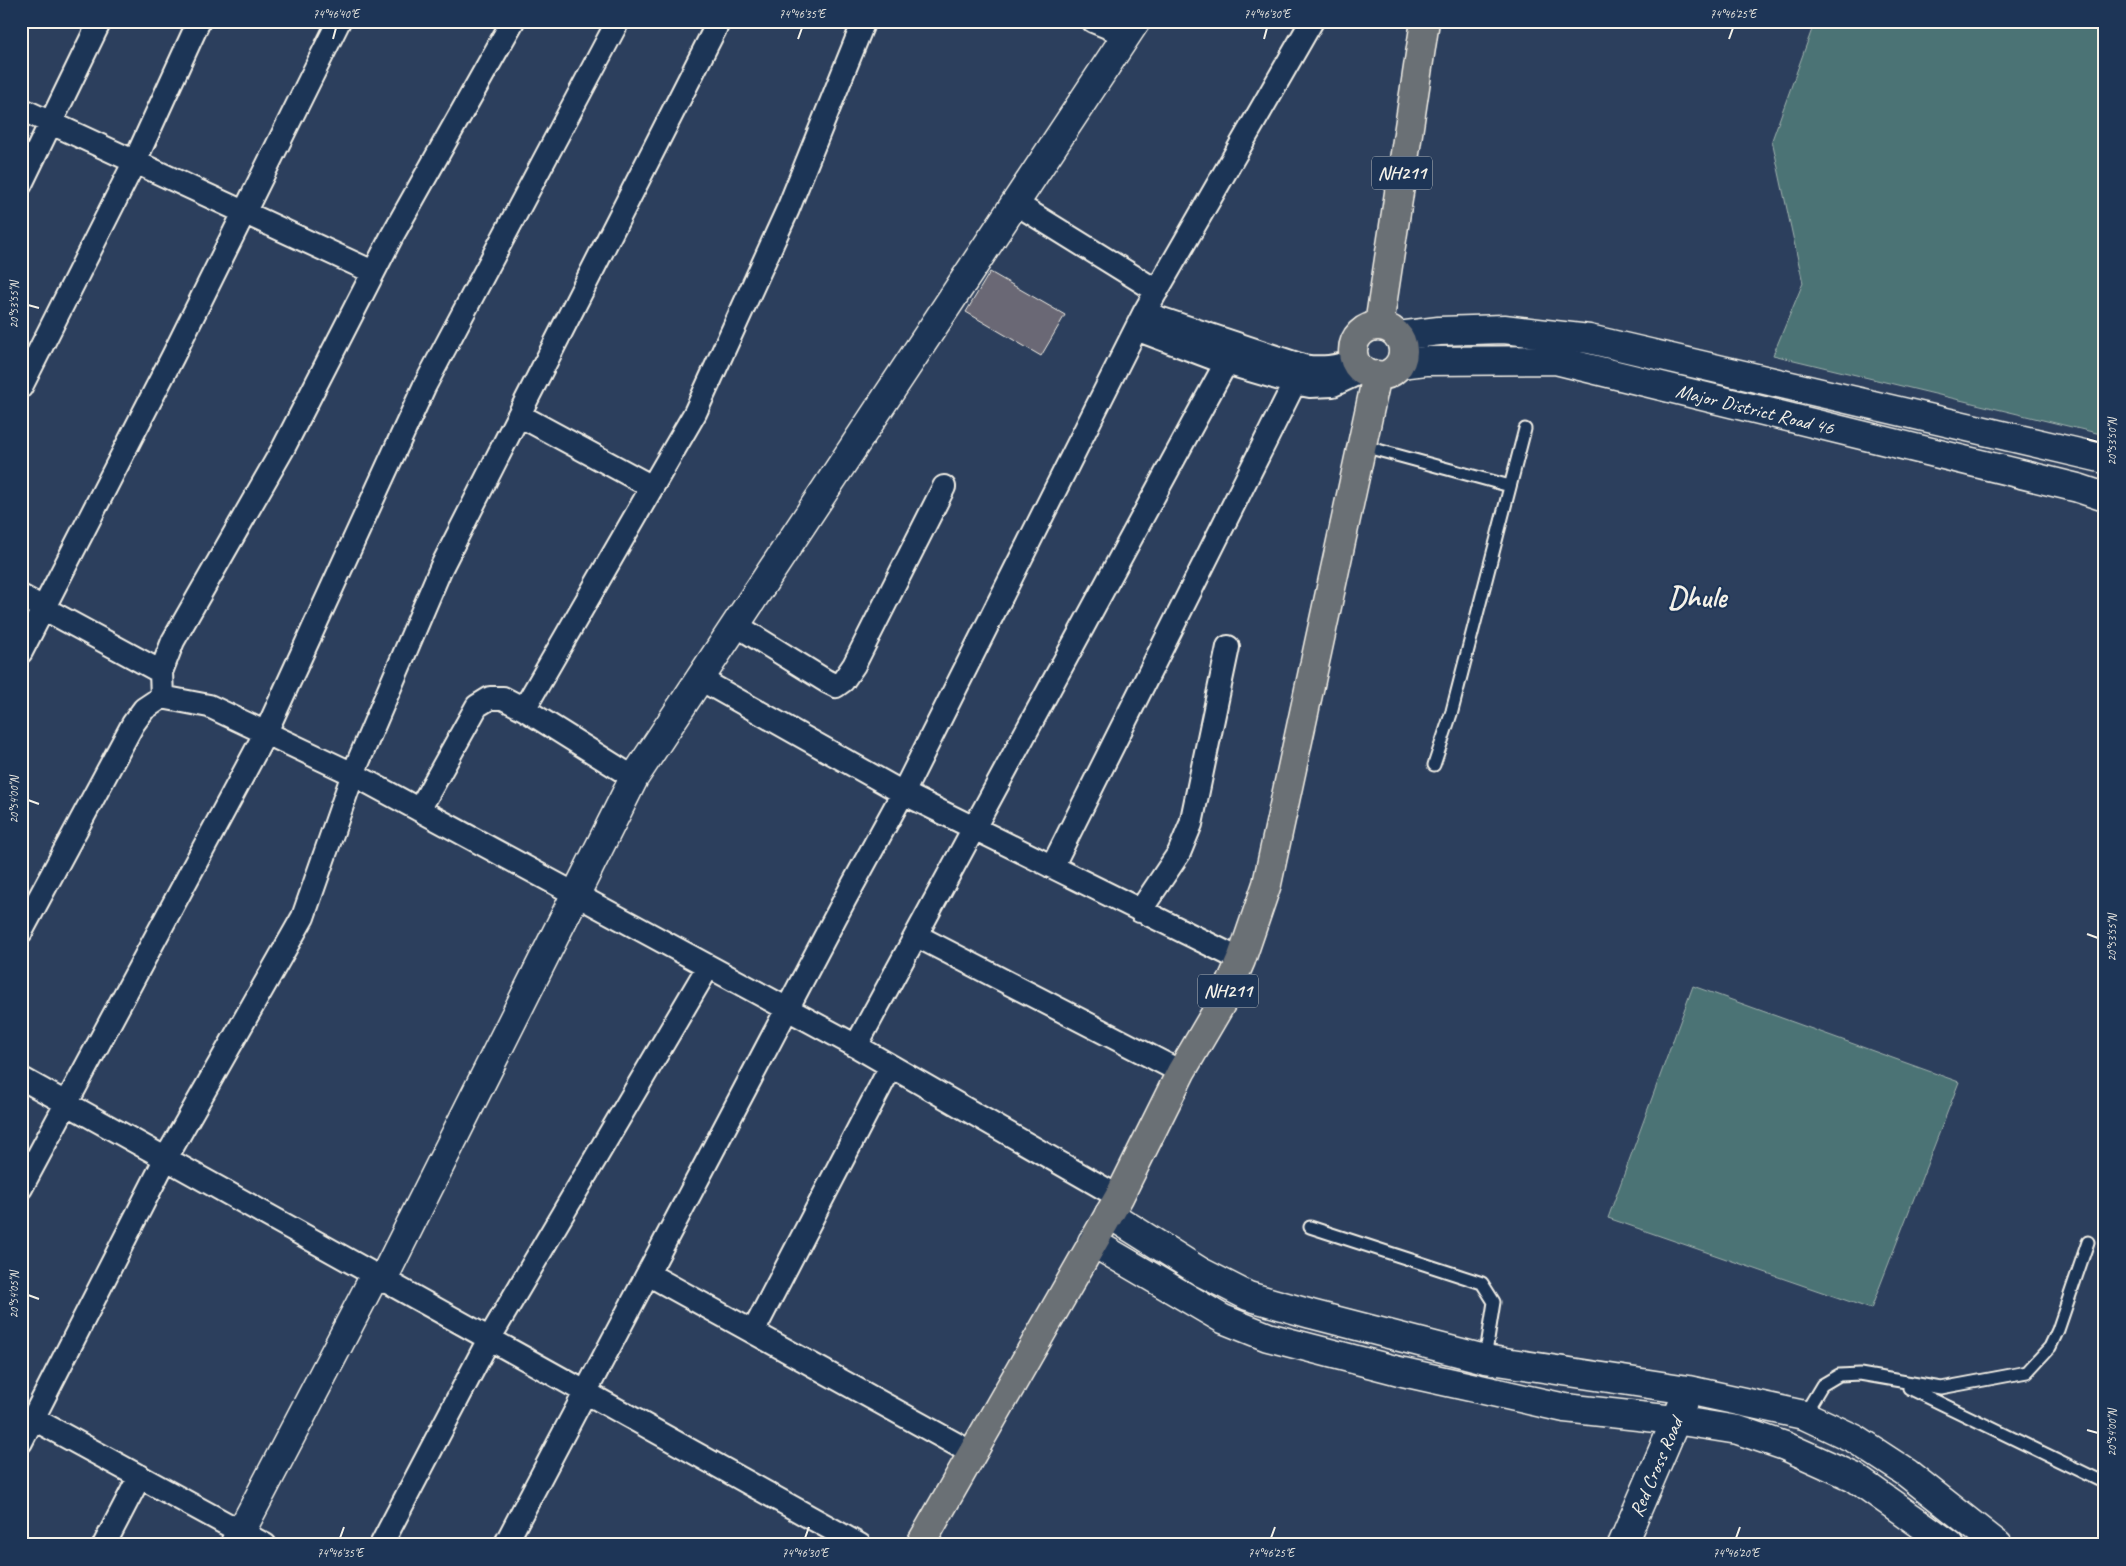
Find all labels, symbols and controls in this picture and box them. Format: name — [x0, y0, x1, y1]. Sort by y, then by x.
text: 74°46'40"E — [313, 6, 361, 22]
text: 74°46'35"E — [779, 6, 827, 22]
text: 74°46'30"E — [1244, 6, 1292, 22]
text: 74°46'25"E — [1710, 6, 1758, 22]
road number: NH211 — [1372, 156, 1432, 190]
text: 20°53'55"N — [6, 280, 22, 329]
street label: Major District Road 46 — [1673, 378, 1837, 441]
text: 20°53'50"N — [2104, 417, 2120, 466]
district label: Dhule — [1668, 578, 1728, 616]
text: 20°54'00"N — [6, 775, 22, 824]
text: 20°53'55"N — [2104, 913, 2120, 962]
road number: NH211 — [1198, 974, 1258, 1008]
text: 20°54'05"N — [6, 1270, 22, 1319]
text: 20°54'00"N — [2104, 1408, 2120, 1457]
street label: Red Cross Road — [1623, 1411, 1689, 1520]
text: 74°46'35"E — [317, 1545, 365, 1561]
text: 74°46'30"E — [782, 1545, 830, 1561]
text: 74°46'25"E — [1248, 1545, 1296, 1561]
text: 74°46'20"E — [1713, 1545, 1761, 1561]

